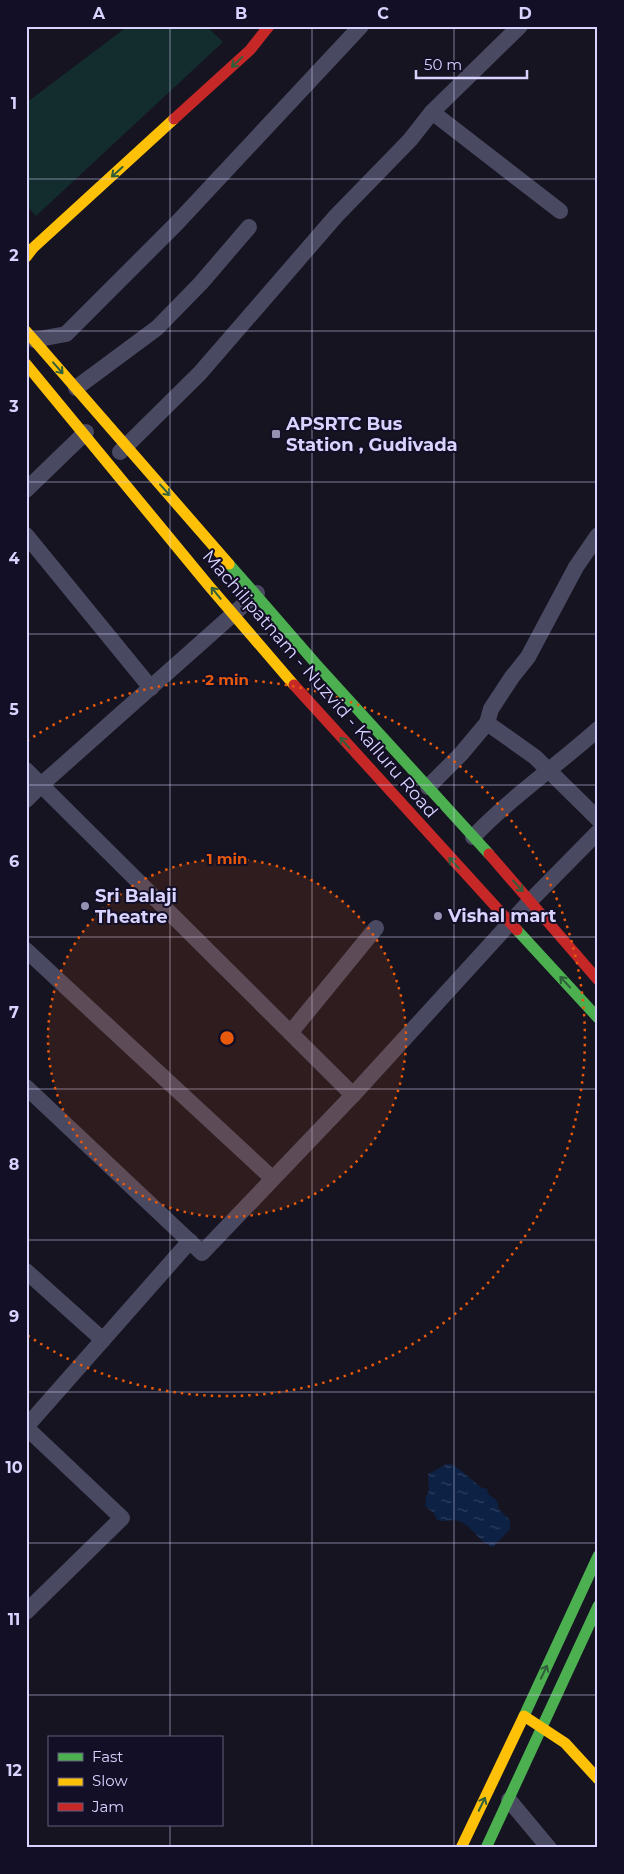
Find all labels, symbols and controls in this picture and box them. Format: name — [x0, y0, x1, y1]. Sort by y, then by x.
text: A — [92, 4, 106, 23]
text: B — [235, 4, 247, 23]
text: C — [377, 4, 389, 23]
text: D — [518, 4, 532, 23]
scale bar — [416, 48, 528, 80]
text: 50 m — [424, 55, 462, 74]
one-way arrow — [230, 56, 243, 68]
text: 1 — [11, 94, 17, 113]
one-way arrow — [110, 166, 123, 178]
text: 2 — [9, 246, 19, 265]
one-way arrow — [53, 361, 64, 374]
text: 3 — [8, 397, 19, 416]
place label: APSRTC Bus Station , Gudivada — [285, 413, 458, 456]
marker: APSRTC Bus Station , Gudivada — [270, 428, 282, 440]
one-way arrow — [159, 484, 171, 497]
street label: Machilipatnam - Nuzvid - Kalluru Road — [198, 546, 442, 822]
text: 4 — [8, 549, 20, 568]
one-way arrow — [210, 587, 221, 600]
text: 2 min — [205, 670, 249, 689]
text: 5 — [9, 700, 19, 719]
one-way arrow — [340, 737, 351, 750]
text: 1 min — [207, 849, 247, 868]
text: 6 — [9, 852, 19, 871]
one-way arrow — [448, 857, 460, 870]
one-way arrow — [512, 879, 523, 892]
place label: Sri Balaji Theatre — [95, 885, 177, 928]
marker: Sri Balaji Theatre — [79, 900, 91, 912]
place label: Vishal mart — [447, 905, 556, 927]
marker: Vishal mart — [432, 910, 444, 922]
one-way arrow — [559, 976, 570, 989]
text: 7 — [9, 1003, 19, 1022]
centre of rings — [218, 1029, 236, 1047]
text: 8 — [9, 1155, 19, 1174]
text: 9 — [9, 1307, 19, 1326]
text: 10 — [5, 1458, 23, 1477]
text: 11 — [8, 1610, 20, 1629]
one-way arrow — [540, 1665, 550, 1680]
legend — [48, 1736, 222, 1826]
text: Fast — [92, 1747, 123, 1766]
text: 12 — [6, 1761, 22, 1780]
text: Slow — [92, 1771, 128, 1790]
text: Jam — [91, 1797, 124, 1816]
one-way arrow — [478, 1797, 488, 1812]

